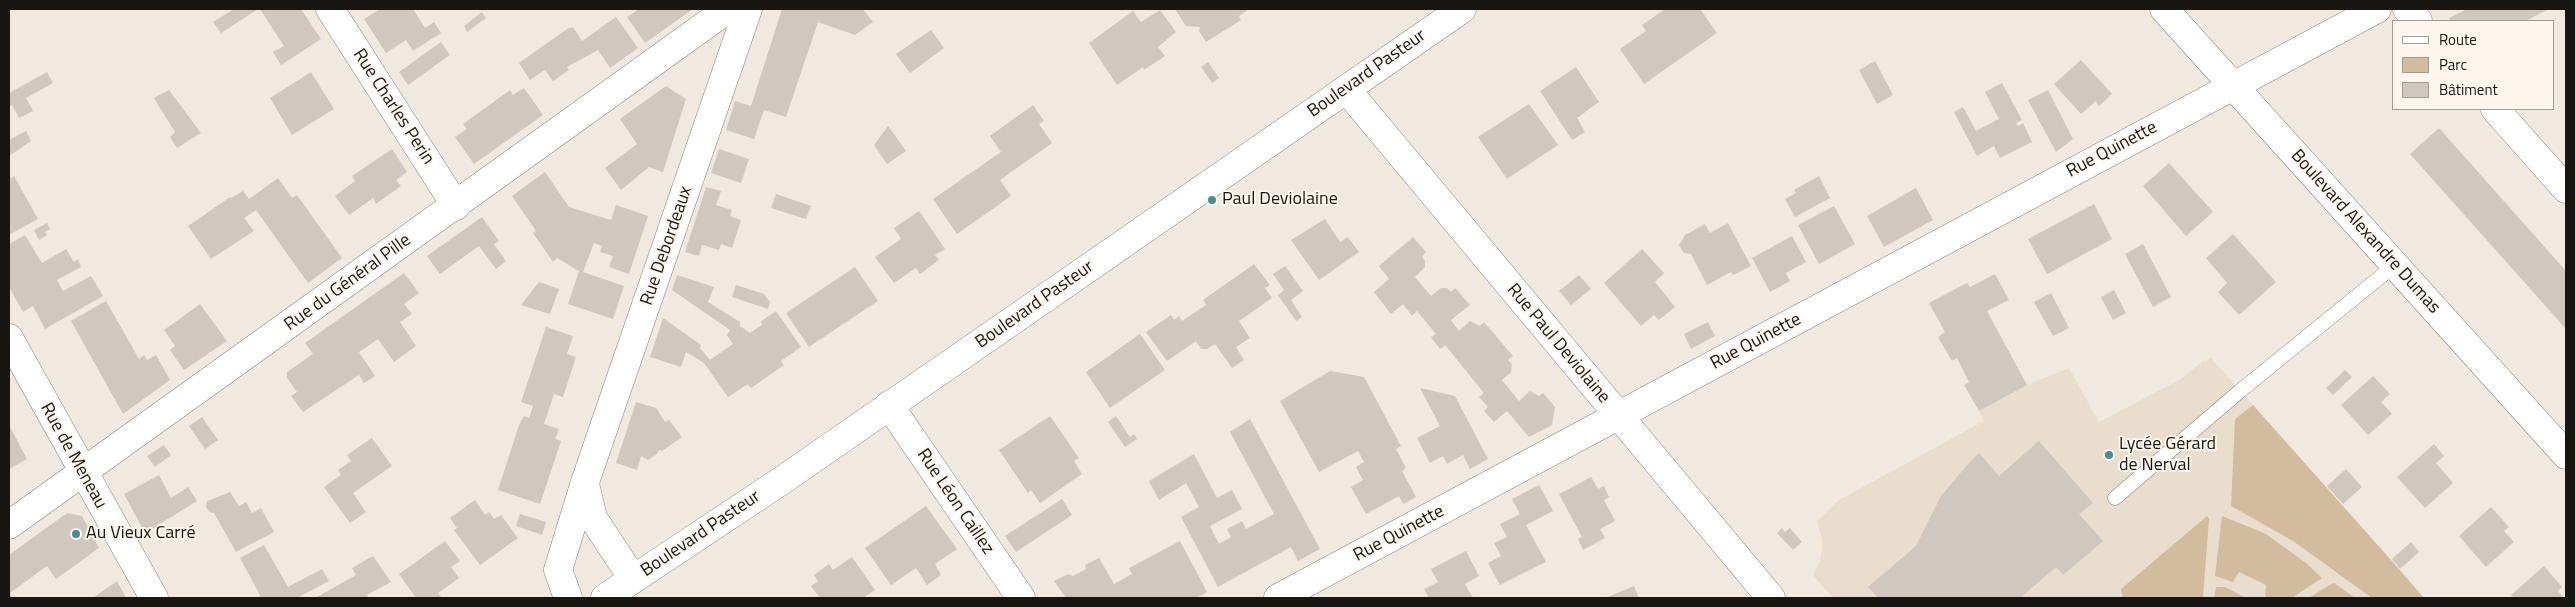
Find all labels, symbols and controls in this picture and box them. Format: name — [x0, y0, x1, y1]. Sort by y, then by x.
legend — [2392, 20, 2555, 110]
street label: Boulevard Pasteur — [1304, 25, 1430, 123]
text: Route — [2439, 28, 2477, 51]
street label: Rue Charles Perin — [348, 45, 438, 169]
text: Parc — [2439, 53, 2467, 76]
text: Bâtiment — [2439, 78, 2498, 101]
street label: Rue Quinette — [2063, 117, 2161, 183]
street label: Boulevard Alexandre Dumas — [2286, 146, 2444, 318]
street label: Rue Debordeaux — [637, 184, 697, 308]
place label: Paul Deviolaine — [1222, 189, 1338, 211]
marker: Paul Deviolaine — [1206, 194, 1218, 206]
street label: Rue du Général Pille — [281, 230, 415, 336]
street label: Boulevard Pasteur — [972, 256, 1098, 354]
street label: Rue Paul Deviolaine — [1502, 280, 1614, 408]
street label: Rue Quinette — [1707, 309, 1805, 375]
street label: Rue de Meneau — [35, 399, 111, 513]
place label: Lycée Gérard de Nerval — [2119, 434, 2216, 476]
street label: Rue Léon Caillez — [912, 445, 998, 559]
marker: Lycée Gérard de Nerval — [2103, 449, 2115, 461]
street label: Boulevard Pasteur — [637, 486, 765, 582]
street label: Rue Quinette — [1350, 501, 1448, 567]
place label: Au Vieux Carré — [86, 523, 196, 545]
marker: Au Vieux Carré — [70, 528, 82, 540]

